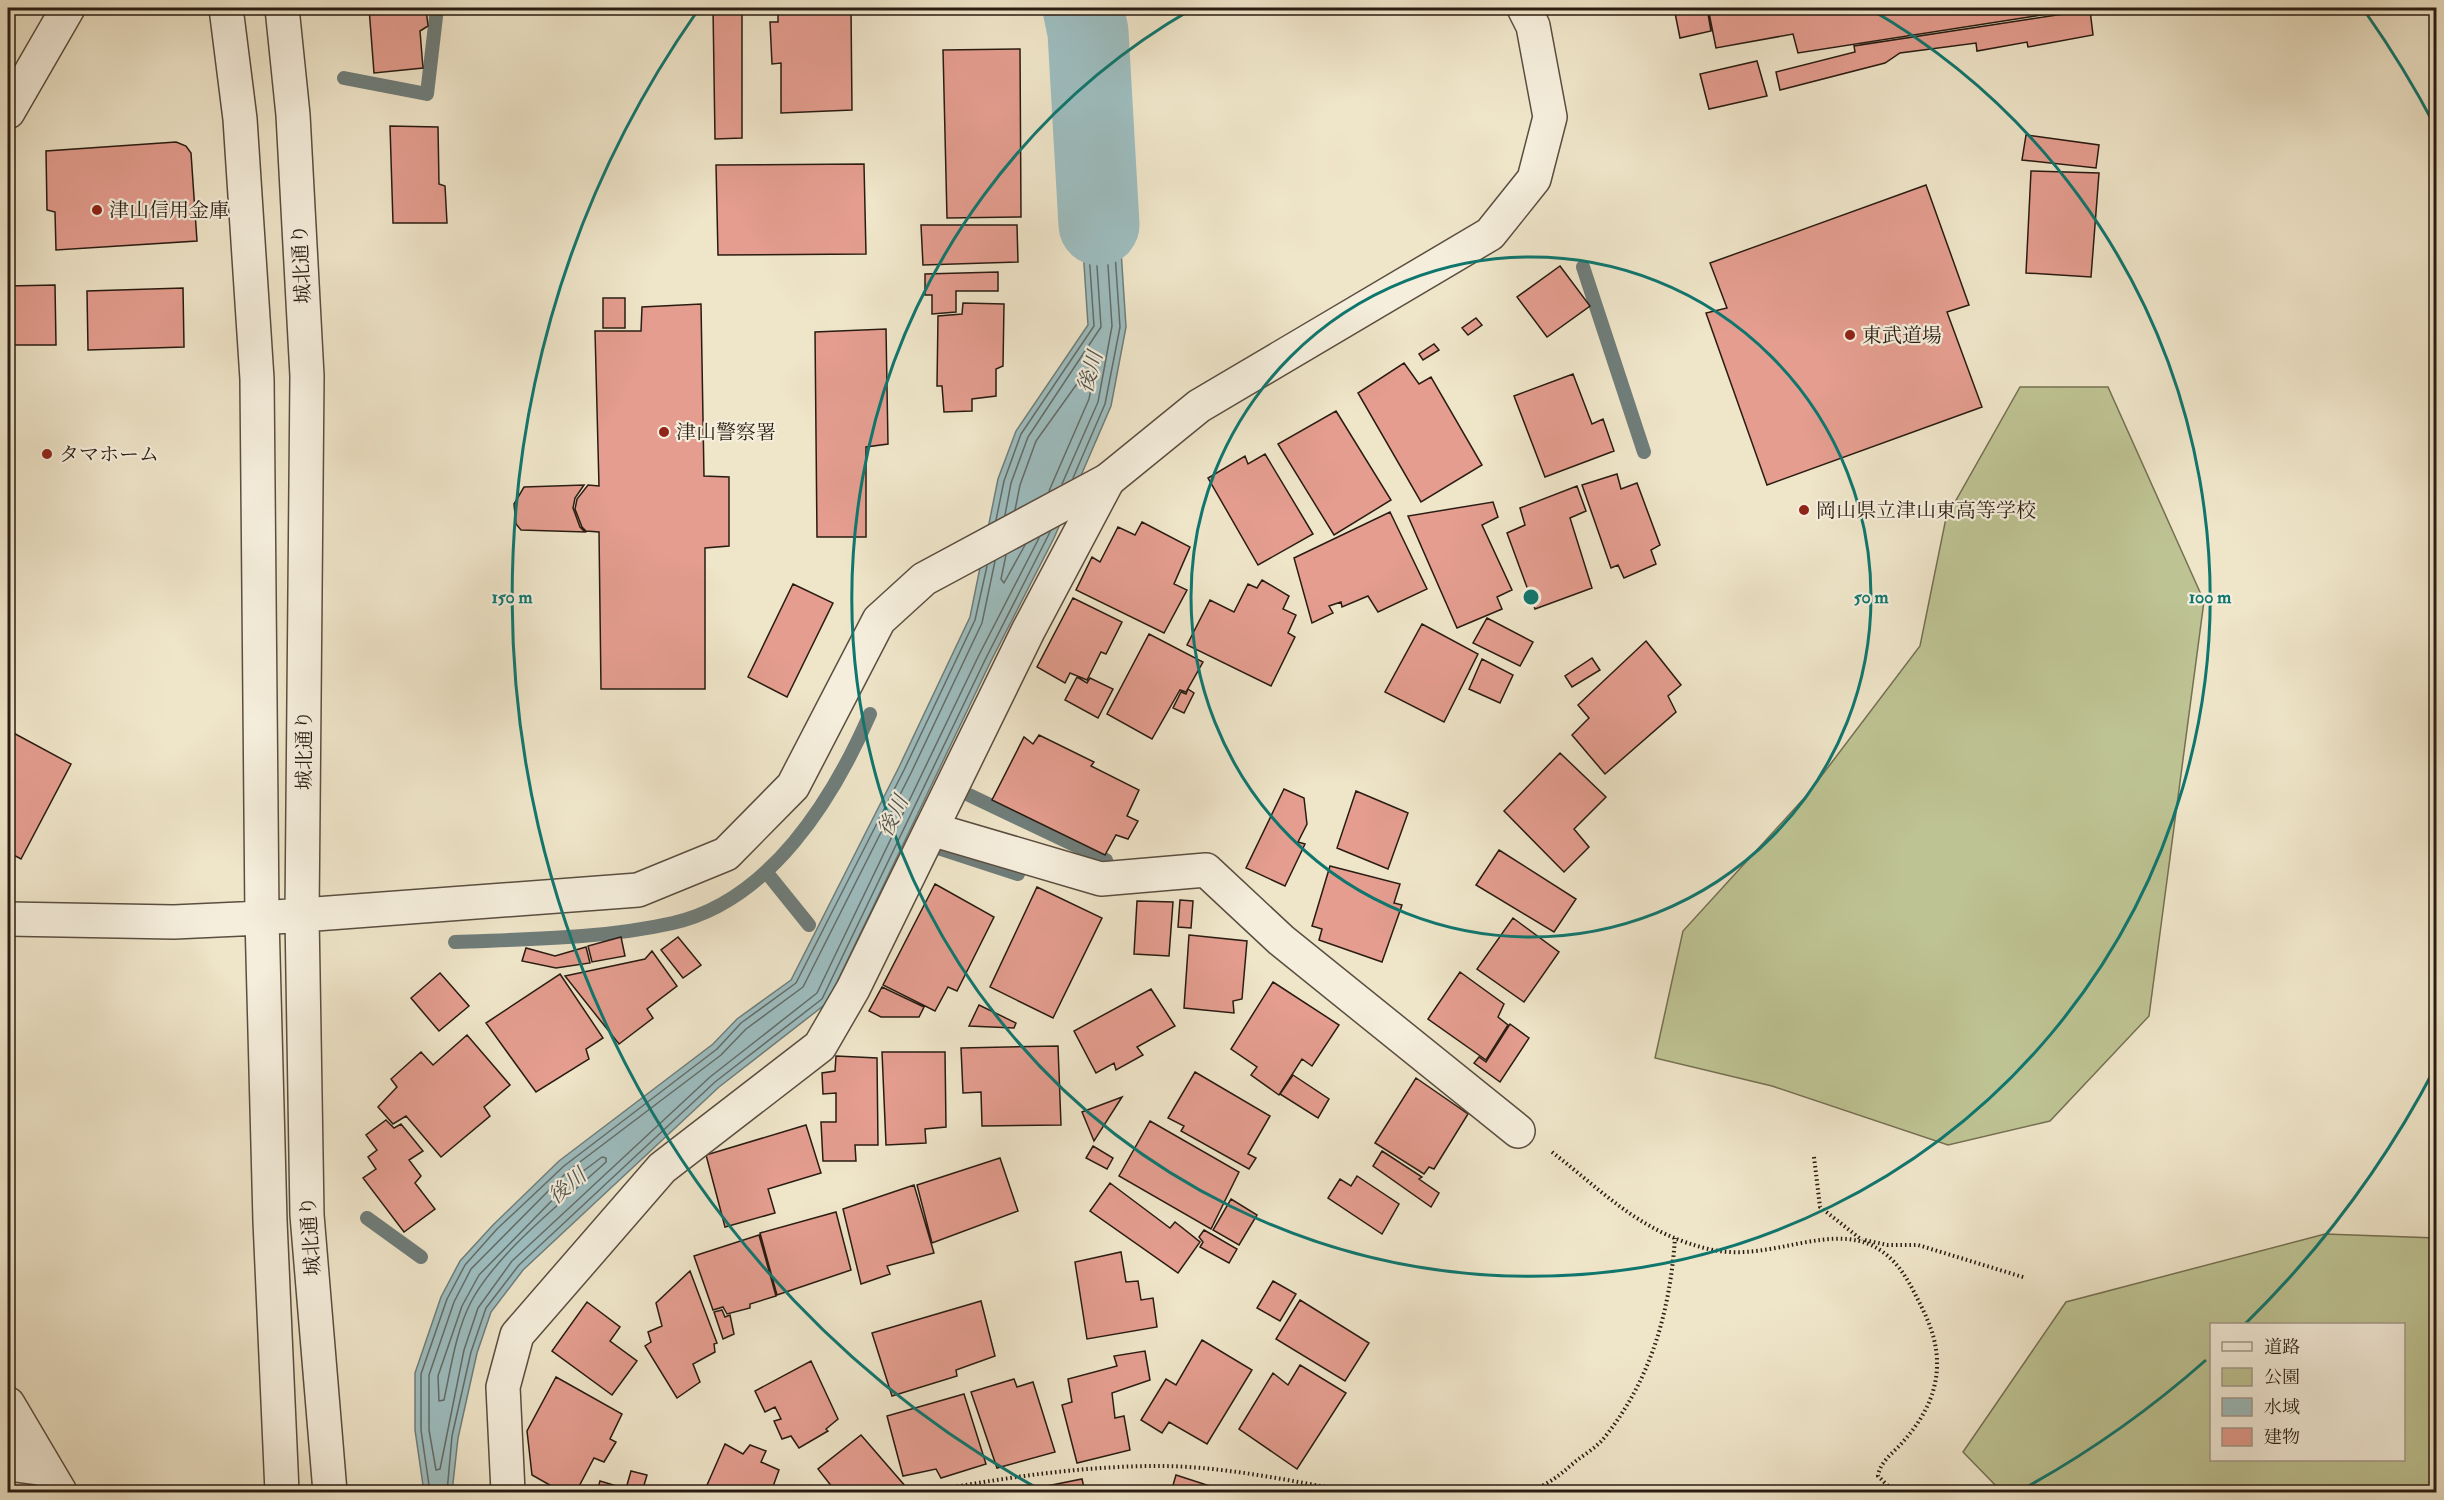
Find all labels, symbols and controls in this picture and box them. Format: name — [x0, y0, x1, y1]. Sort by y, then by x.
place label: 津山信用金庫 — [109, 198, 229, 223]
marker: 津山信用金庫 — [90, 203, 104, 217]
street label: 城北通り — [287, 223, 316, 305]
place label: 東武道場 — [1862, 323, 1942, 348]
marker: 東武道場 — [1843, 328, 1857, 342]
water label: 後川 — [1072, 346, 1110, 396]
place label: 津山警察署 — [676, 420, 776, 445]
marker: 津山警察署 — [657, 425, 671, 439]
place label: タマホーム — [59, 442, 159, 467]
marker: タマホーム — [40, 447, 54, 461]
place label: 岡山県立津山東高等学校 — [1816, 498, 2036, 523]
marker: 岡山県立津山東高等学校 — [1797, 503, 1811, 517]
text: 150 m — [491, 586, 534, 609]
text: 50 m — [1854, 586, 1889, 609]
text: 100 m — [2189, 586, 2232, 609]
centre of rings — [1521, 587, 1541, 607]
street label: 城北通り — [292, 710, 317, 790]
water label: 後川 — [872, 790, 916, 841]
water label: 後川 — [543, 1161, 594, 1210]
street label: 城北通り — [295, 1195, 326, 1277]
legend — [2210, 1323, 2405, 1461]
text: 道路 — [2264, 1336, 2300, 1359]
text: 公園 — [2264, 1366, 2300, 1389]
text: 水域 — [2264, 1396, 2300, 1419]
text: 建物 — [2264, 1426, 2300, 1449]

